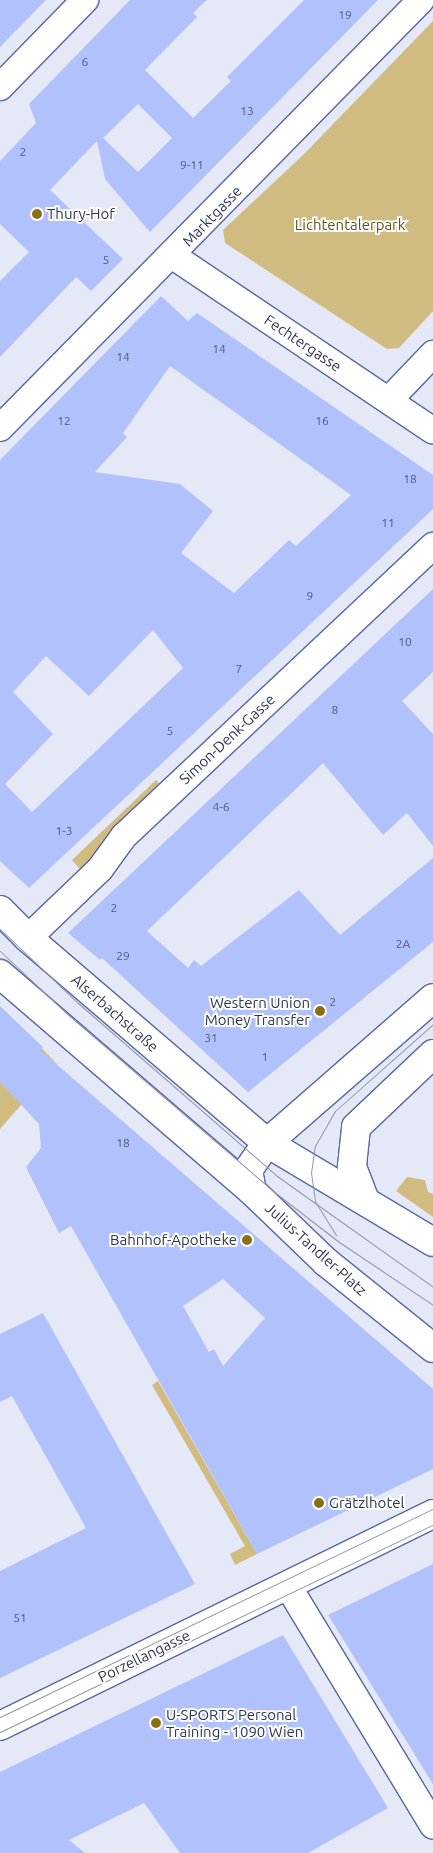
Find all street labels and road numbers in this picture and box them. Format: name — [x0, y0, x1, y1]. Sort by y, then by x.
street label: Marktgasse — [179, 182, 245, 250]
street label: Fechtergasse — [261, 311, 345, 375]
street label: Simon-Denk-Gasse — [175, 690, 279, 788]
street label: Alserbachstraße — [68, 970, 162, 1056]
street label: Julius-Tandler-Platz — [261, 1199, 371, 1299]
street label: Porzellangasse — [95, 1626, 193, 1686]

